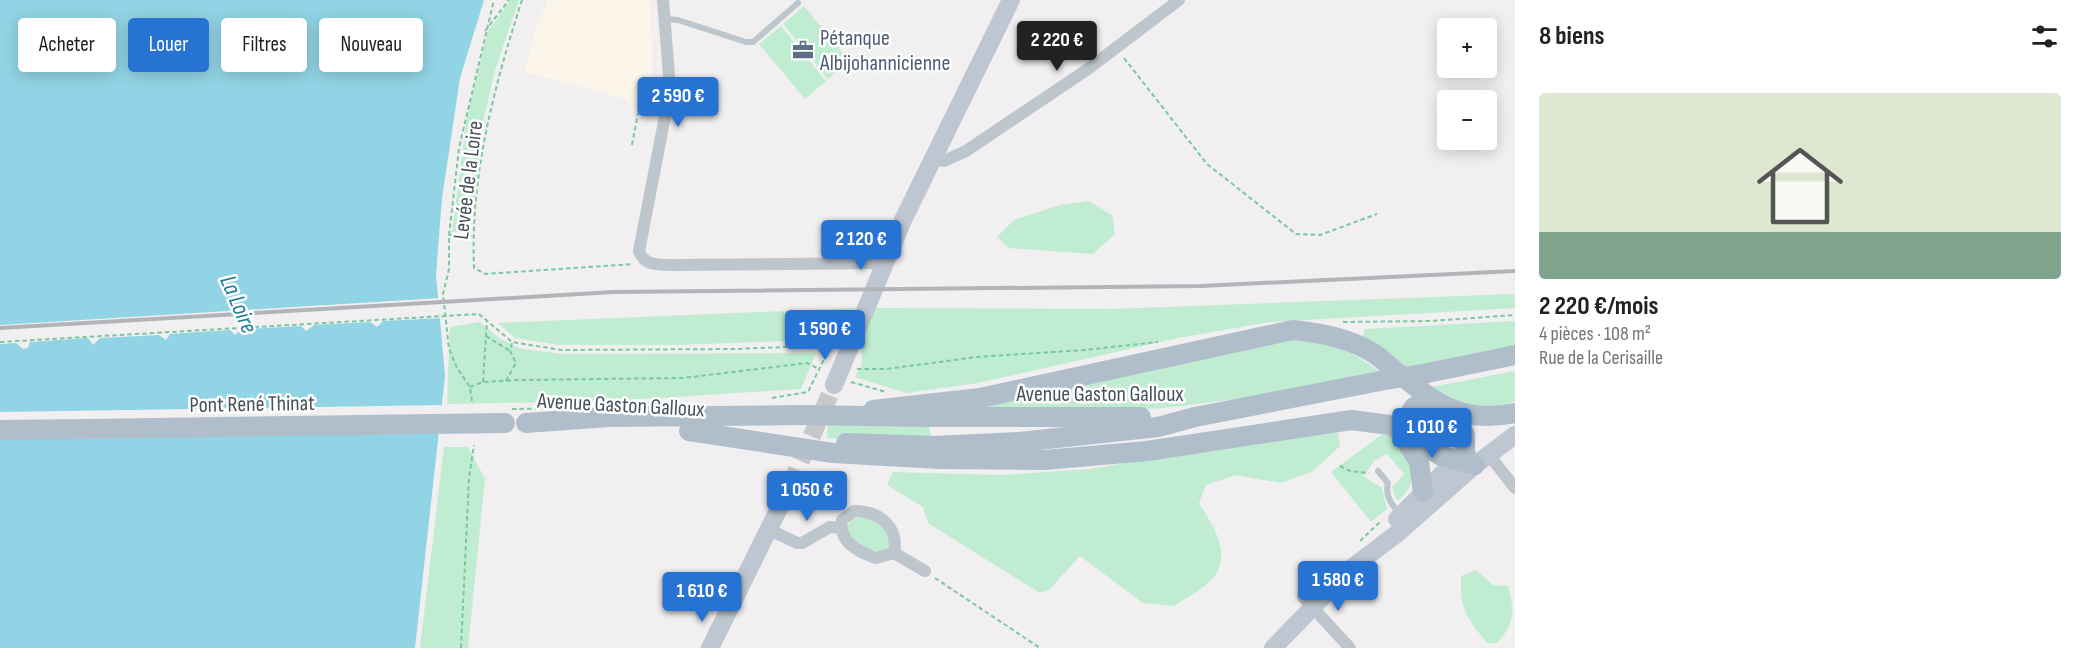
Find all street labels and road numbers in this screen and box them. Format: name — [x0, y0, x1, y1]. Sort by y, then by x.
street label: Levée de la Loire — [448, 119, 489, 241]
street label: Avenue Gaston Galloux — [1015, 381, 1184, 408]
street label: Avenue Gaston Galloux — [536, 388, 706, 423]
street label: Pont René Thinat — [189, 390, 315, 419]

